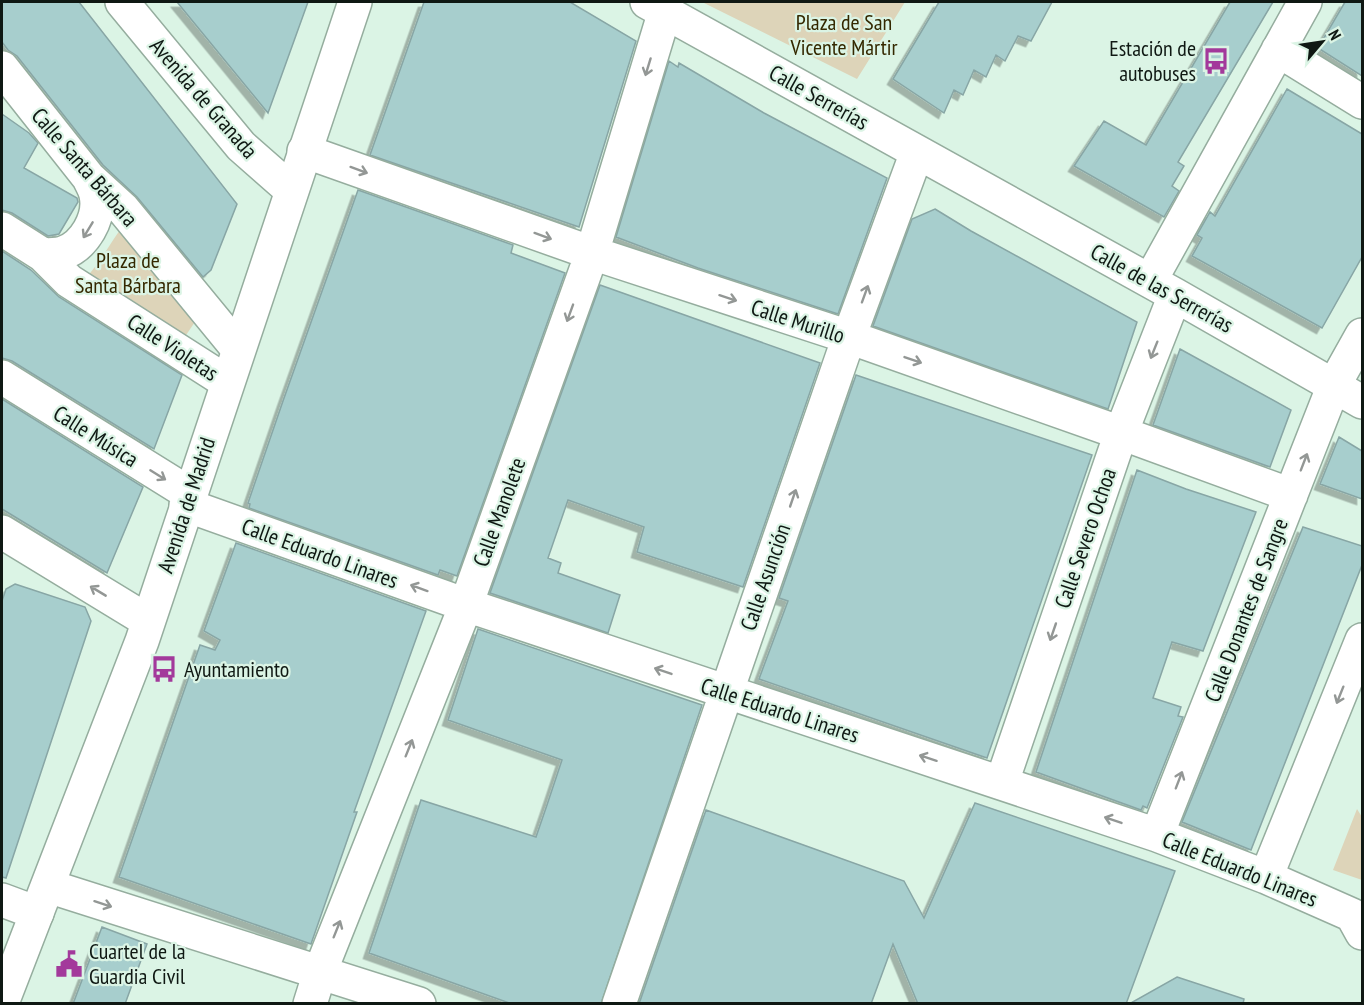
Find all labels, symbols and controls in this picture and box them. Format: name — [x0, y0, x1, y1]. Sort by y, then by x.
park label: Plaza de San Vicente Mártir — [789, 8, 898, 61]
north arrow — [1292, 12, 1352, 72]
text: N — [1324, 26, 1346, 43]
street label: Avenida de Granada — [144, 32, 264, 164]
place label: Estación de autobuses — [1109, 34, 1196, 87]
bus stop icon: Estación de autobuses — [1201, 46, 1231, 76]
one-way arrow — [642, 57, 653, 76]
street label: Calle Serrerías — [764, 58, 874, 136]
street label: Calle Santa Bárbara — [26, 102, 144, 232]
one-way arrow — [349, 165, 368, 176]
one-way arrow — [82, 221, 95, 238]
one-way arrow — [533, 231, 552, 242]
street label: Calle de las Serrerías — [1086, 237, 1238, 339]
park label: Plaza de Santa Bárbara — [75, 246, 181, 299]
one-way arrow — [860, 285, 871, 304]
one-way arrow — [718, 293, 737, 304]
street label: Calle Murillo — [748, 293, 848, 349]
one-way arrow — [564, 303, 575, 322]
street label: Calle Violetas — [122, 307, 224, 387]
one-way arrow — [1148, 340, 1159, 359]
one-way arrow — [903, 355, 922, 366]
street label: Calle Música — [48, 399, 144, 473]
street label: Avenida de Madrid — [151, 434, 221, 576]
one-way arrow — [1299, 453, 1310, 472]
street label: Calle Manolete — [466, 454, 532, 570]
street label: Calle Severo Ochoa — [1048, 464, 1122, 612]
one-way arrow — [149, 469, 166, 481]
one-way arrow — [788, 489, 799, 508]
street label: Calle Eduardo Linares — [238, 512, 402, 594]
street label: Calle Donantes de Sangre — [1198, 514, 1294, 706]
street label: Calle Asunción — [734, 520, 796, 634]
one-way arrow — [410, 582, 429, 593]
one-way arrow — [90, 584, 107, 596]
one-way arrow — [1047, 622, 1058, 641]
bus stop icon: Ayuntamiento — [149, 654, 179, 684]
place label: Ayuntamiento — [184, 655, 289, 683]
one-way arrow — [654, 665, 673, 676]
street label: Calle Eduardo Linares — [697, 671, 863, 749]
one-way arrow — [1334, 685, 1345, 703]
one-way arrow — [405, 739, 416, 757]
one-way arrow — [919, 752, 938, 763]
one-way arrow — [1174, 772, 1185, 790]
one-way arrow — [1104, 814, 1123, 825]
street label: Calle Eduardo Linares — [1158, 825, 1322, 913]
one-way arrow — [93, 899, 112, 910]
one-way arrow — [333, 920, 344, 939]
place label: Cuartel de la Guardia Civil — [89, 937, 186, 990]
public building icon: Cuartel de la Guardia Civil — [54, 949, 84, 979]

